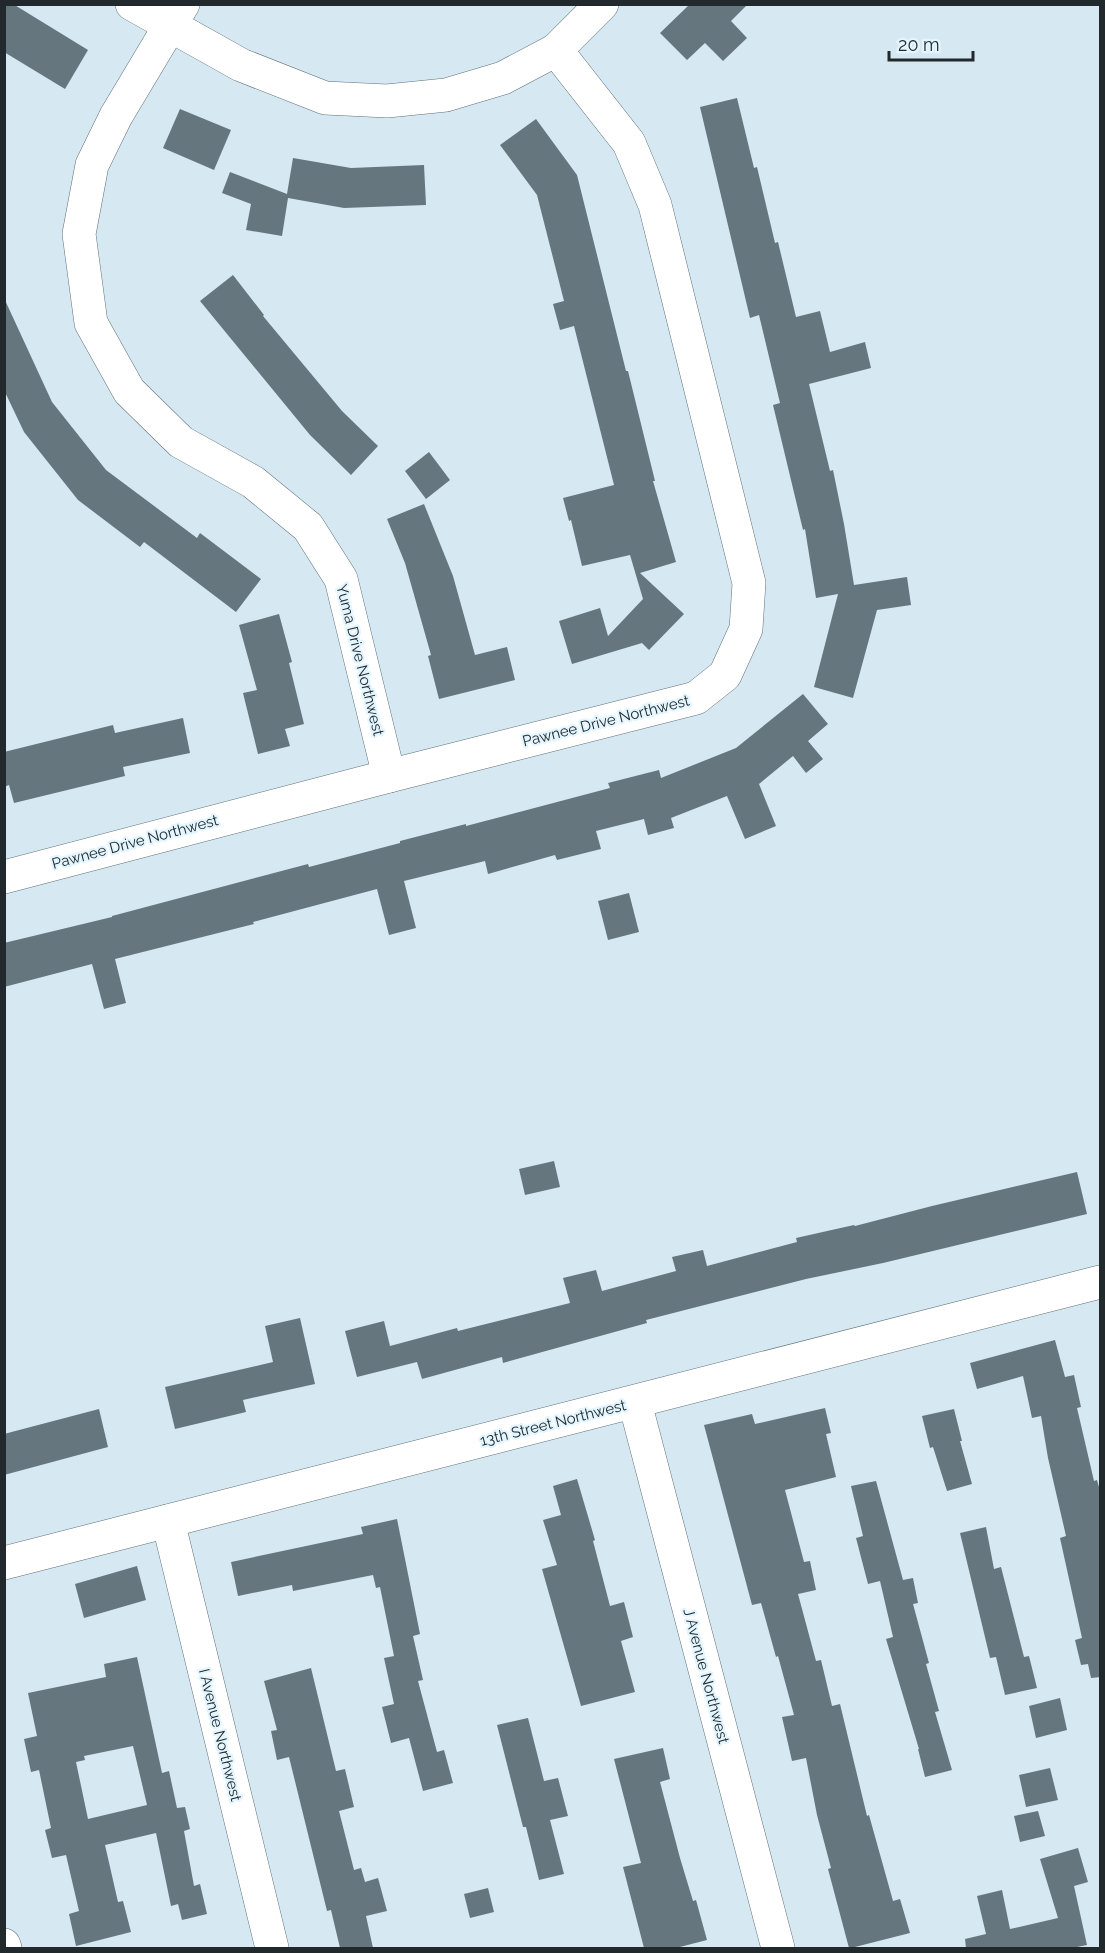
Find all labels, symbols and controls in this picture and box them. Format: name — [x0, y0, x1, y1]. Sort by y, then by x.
scale bar — [889, 24, 973, 62]
text: 20 m — [898, 34, 940, 55]
street label: Yuma Drive Northwest — [332, 582, 388, 738]
street label: Pawnee Drive Northwest — [521, 692, 691, 750]
street label: Pawnee Drive Northwest — [50, 811, 220, 873]
street label: 13th Street Northwest — [478, 1396, 628, 1450]
street label: J Avenue Northwest — [679, 1606, 733, 1746]
street label: I Avenue Northwest — [195, 1667, 245, 1803]

